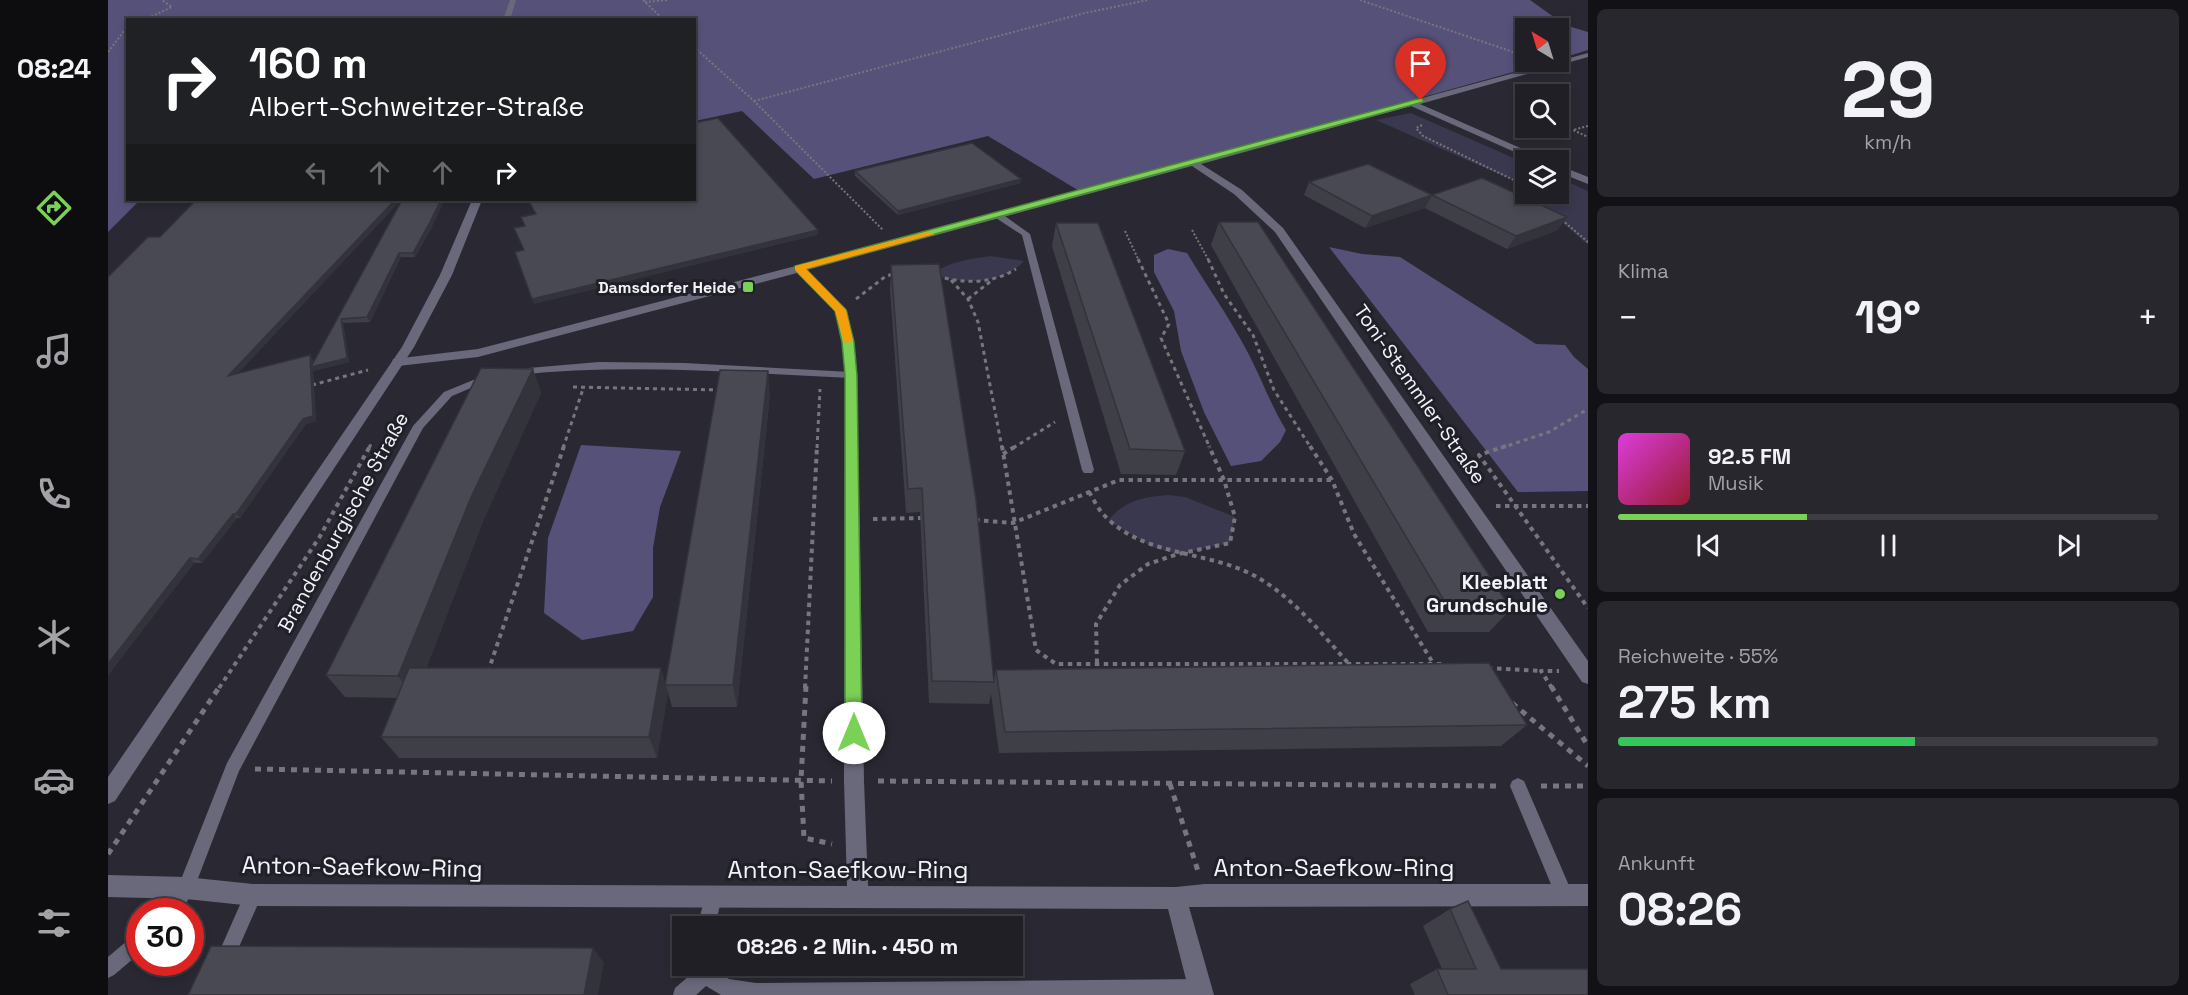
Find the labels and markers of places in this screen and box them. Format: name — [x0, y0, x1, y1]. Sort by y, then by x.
pin — [1395, 38, 1446, 100]
place label: Damsdorfer Heide — [598, 277, 736, 298]
marker: Damsdorfer Heide — [741, 280, 755, 294]
place label: Kleeblatt Grundschule — [1426, 569, 1548, 618]
marker: Kleeblatt Grundschule — [1553, 587, 1567, 601]

